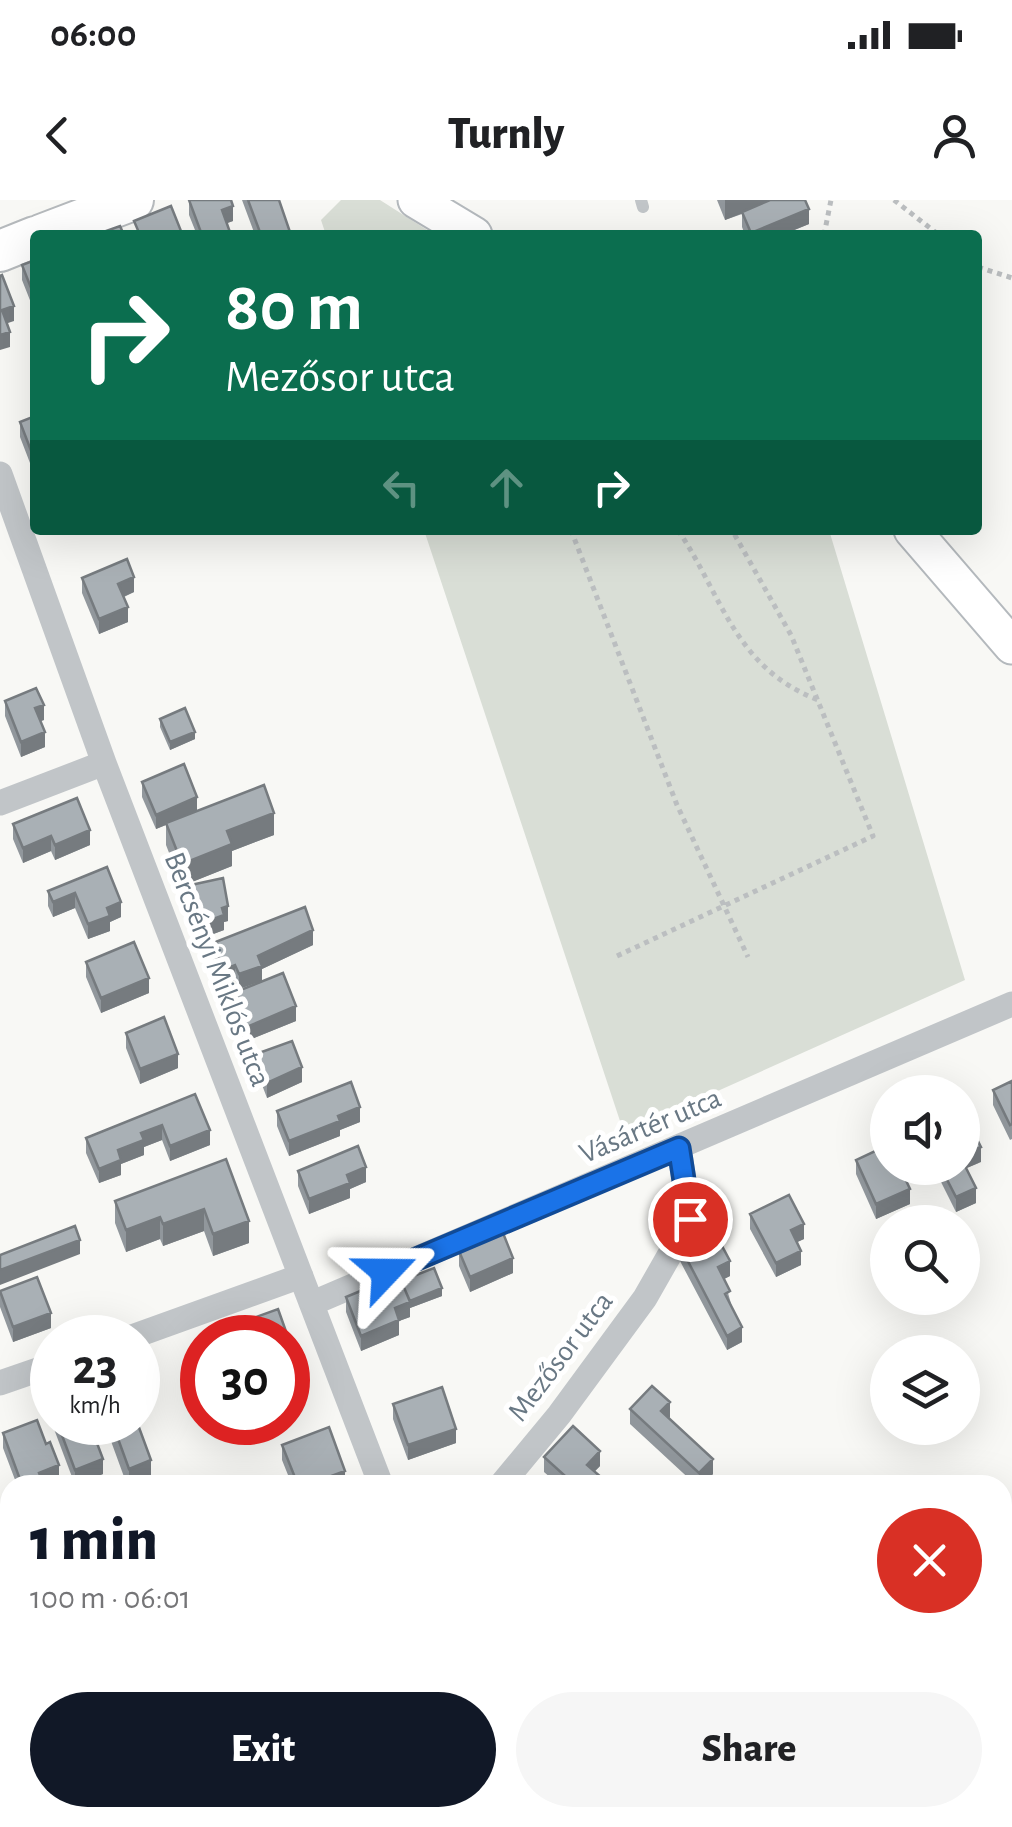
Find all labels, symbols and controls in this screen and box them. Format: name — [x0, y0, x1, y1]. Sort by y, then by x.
text: 06:00 — [50, 16, 136, 54]
icon: back — [30, 108, 85, 163]
icon: person — [927, 108, 982, 163]
text: Turnly — [448, 112, 564, 157]
icon: right — [60, 270, 190, 400]
text: 80 m — [225, 273, 363, 343]
text: Mezősor utca — [225, 355, 455, 400]
icon: left — [374, 460, 429, 515]
icon: ahead — [479, 460, 534, 515]
icon: right — [584, 460, 639, 515]
street label: Bercsényi Miklós utca — [159, 848, 276, 1091]
map controls — [870, 1075, 980, 1445]
button: sound — [870, 1075, 980, 1185]
street label: Vásártér utca — [575, 1083, 726, 1169]
pin — [648, 1177, 733, 1262]
icon: arrive — [663, 1192, 718, 1247]
button: search — [870, 1205, 980, 1315]
position arrow — [334, 1220, 438, 1324]
street label: Mezősor utca — [503, 1286, 619, 1427]
speed limit sign: 30 — [180, 1315, 310, 1445]
button: layers — [870, 1335, 980, 1445]
text: 23 — [72, 1343, 118, 1393]
text: km/h — [69, 1393, 121, 1418]
button: close — [877, 1508, 982, 1613]
text: 1 min — [30, 1511, 158, 1571]
text: 100 m · 06:01 — [30, 1582, 191, 1614]
button: Exit — [30, 1692, 496, 1807]
button: Share — [516, 1692, 982, 1807]

